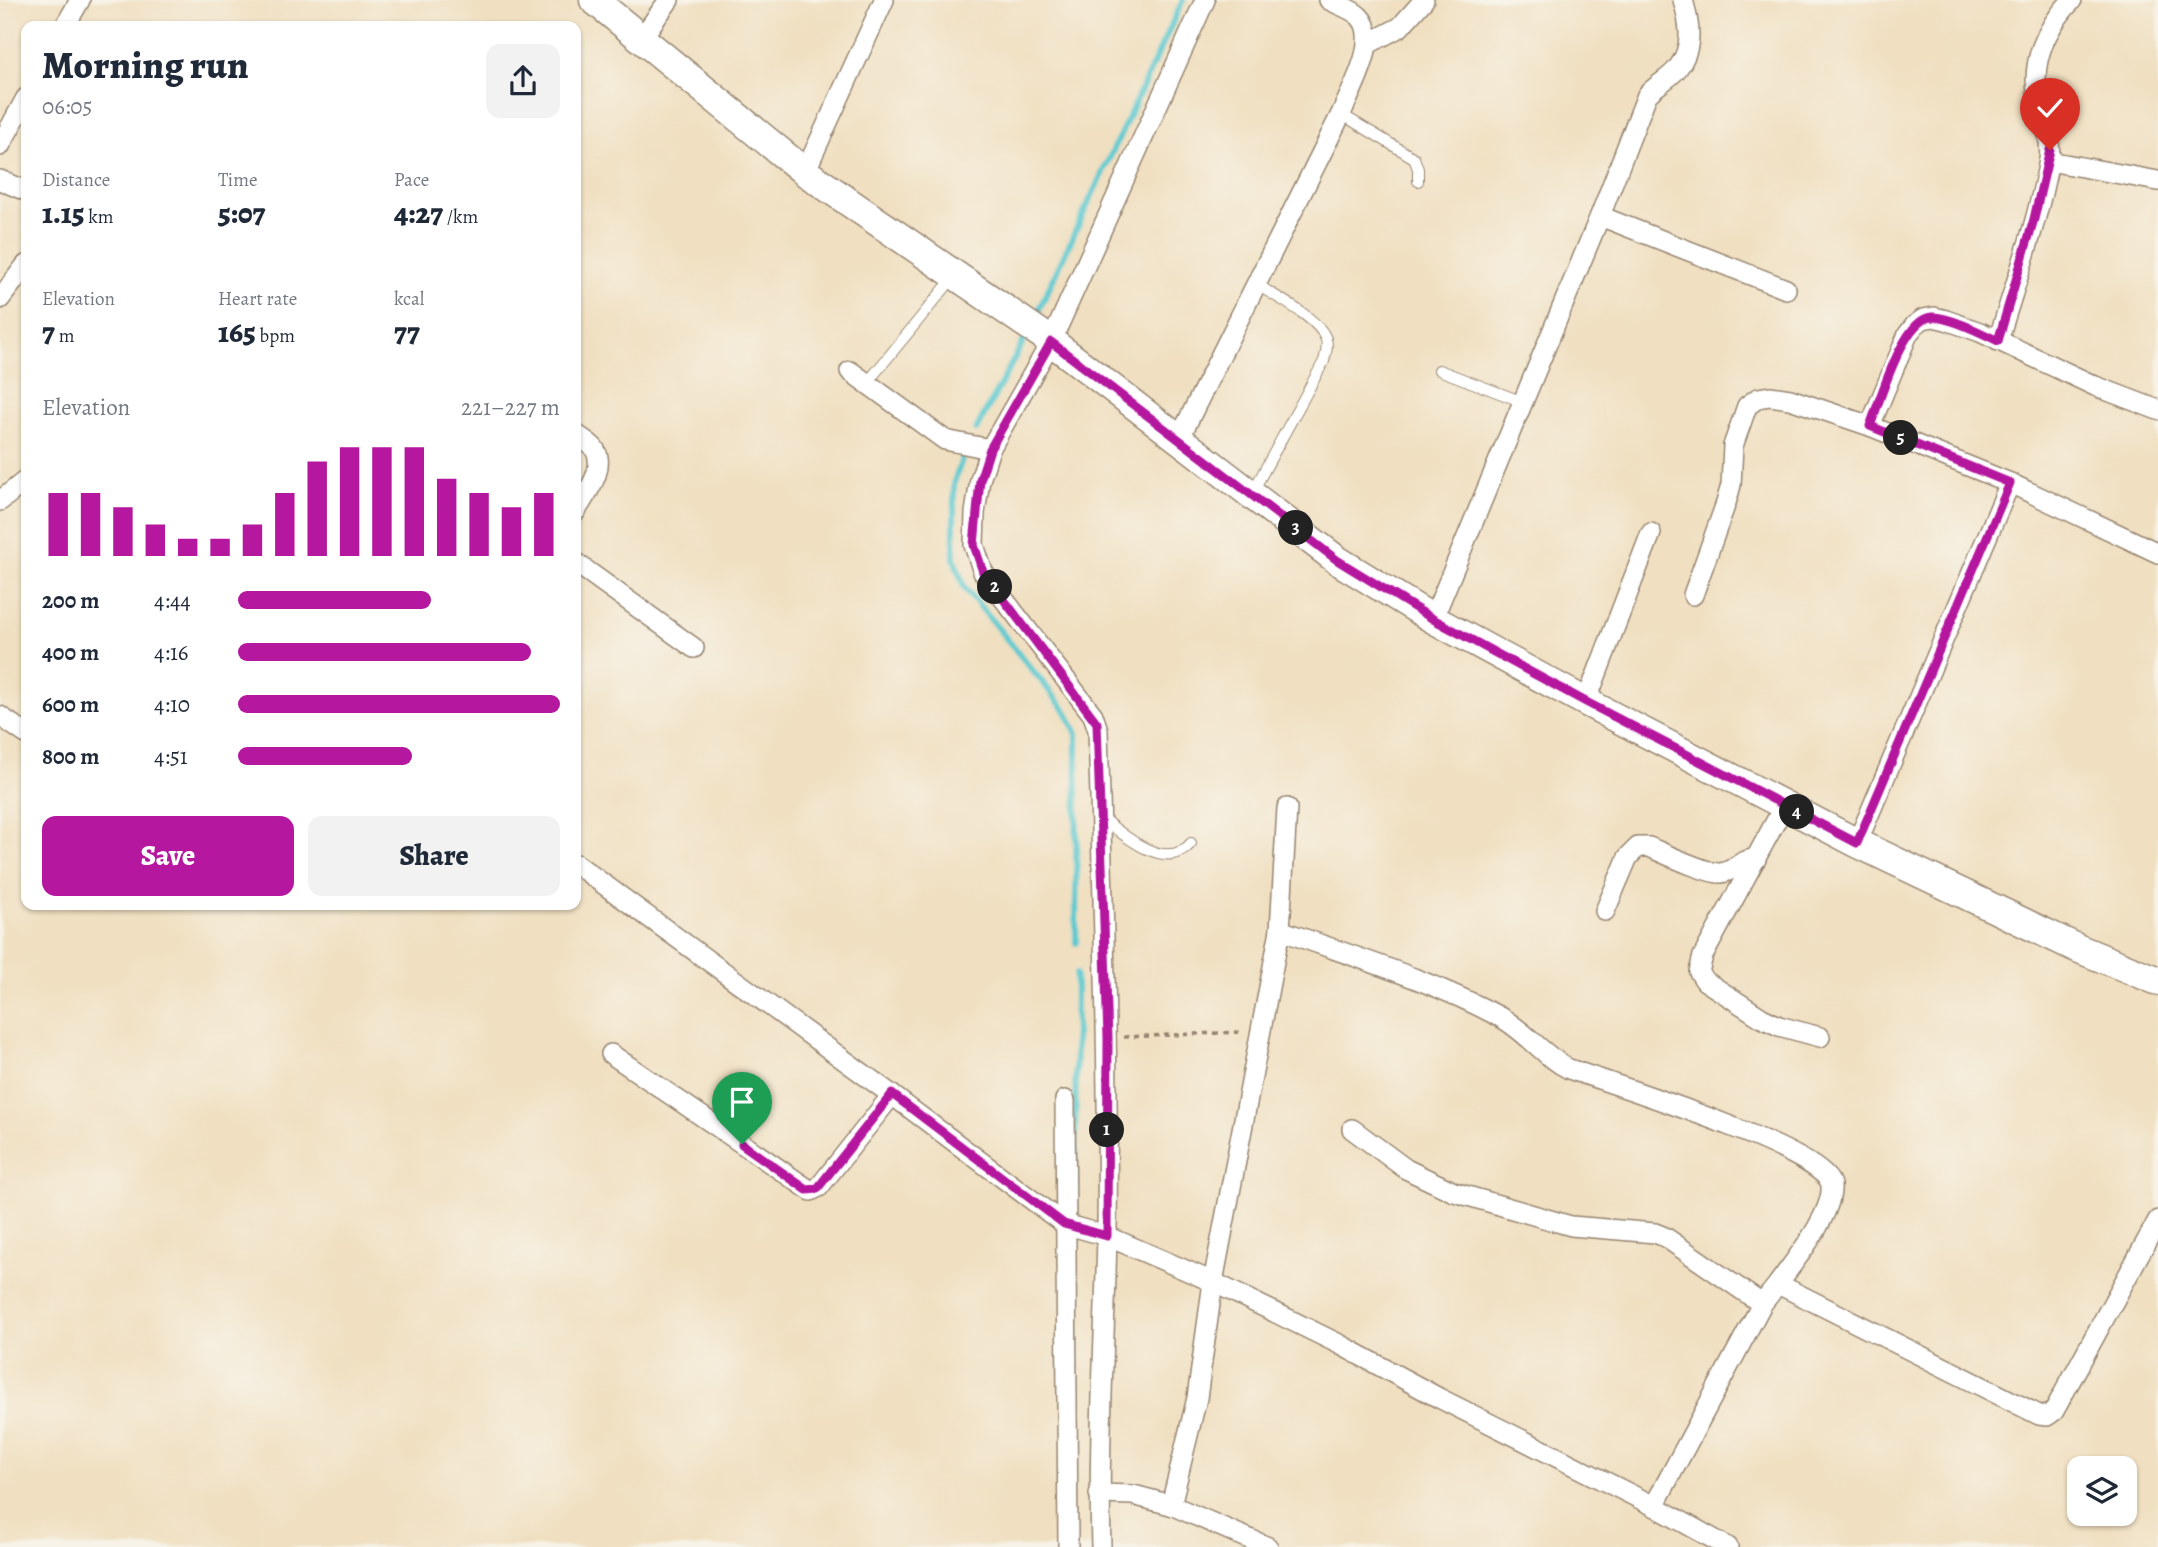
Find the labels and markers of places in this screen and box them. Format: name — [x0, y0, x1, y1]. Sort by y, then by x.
pin — [2020, 78, 2080, 150]
pin: 5 — [1884, 420, 1918, 456]
pin: 3 — [1278, 510, 1314, 546]
pin: 2 — [978, 570, 1012, 604]
pin: 4 — [1780, 794, 1814, 830]
pin — [712, 1072, 772, 1144]
pin: 1 — [1090, 1112, 1124, 1148]

